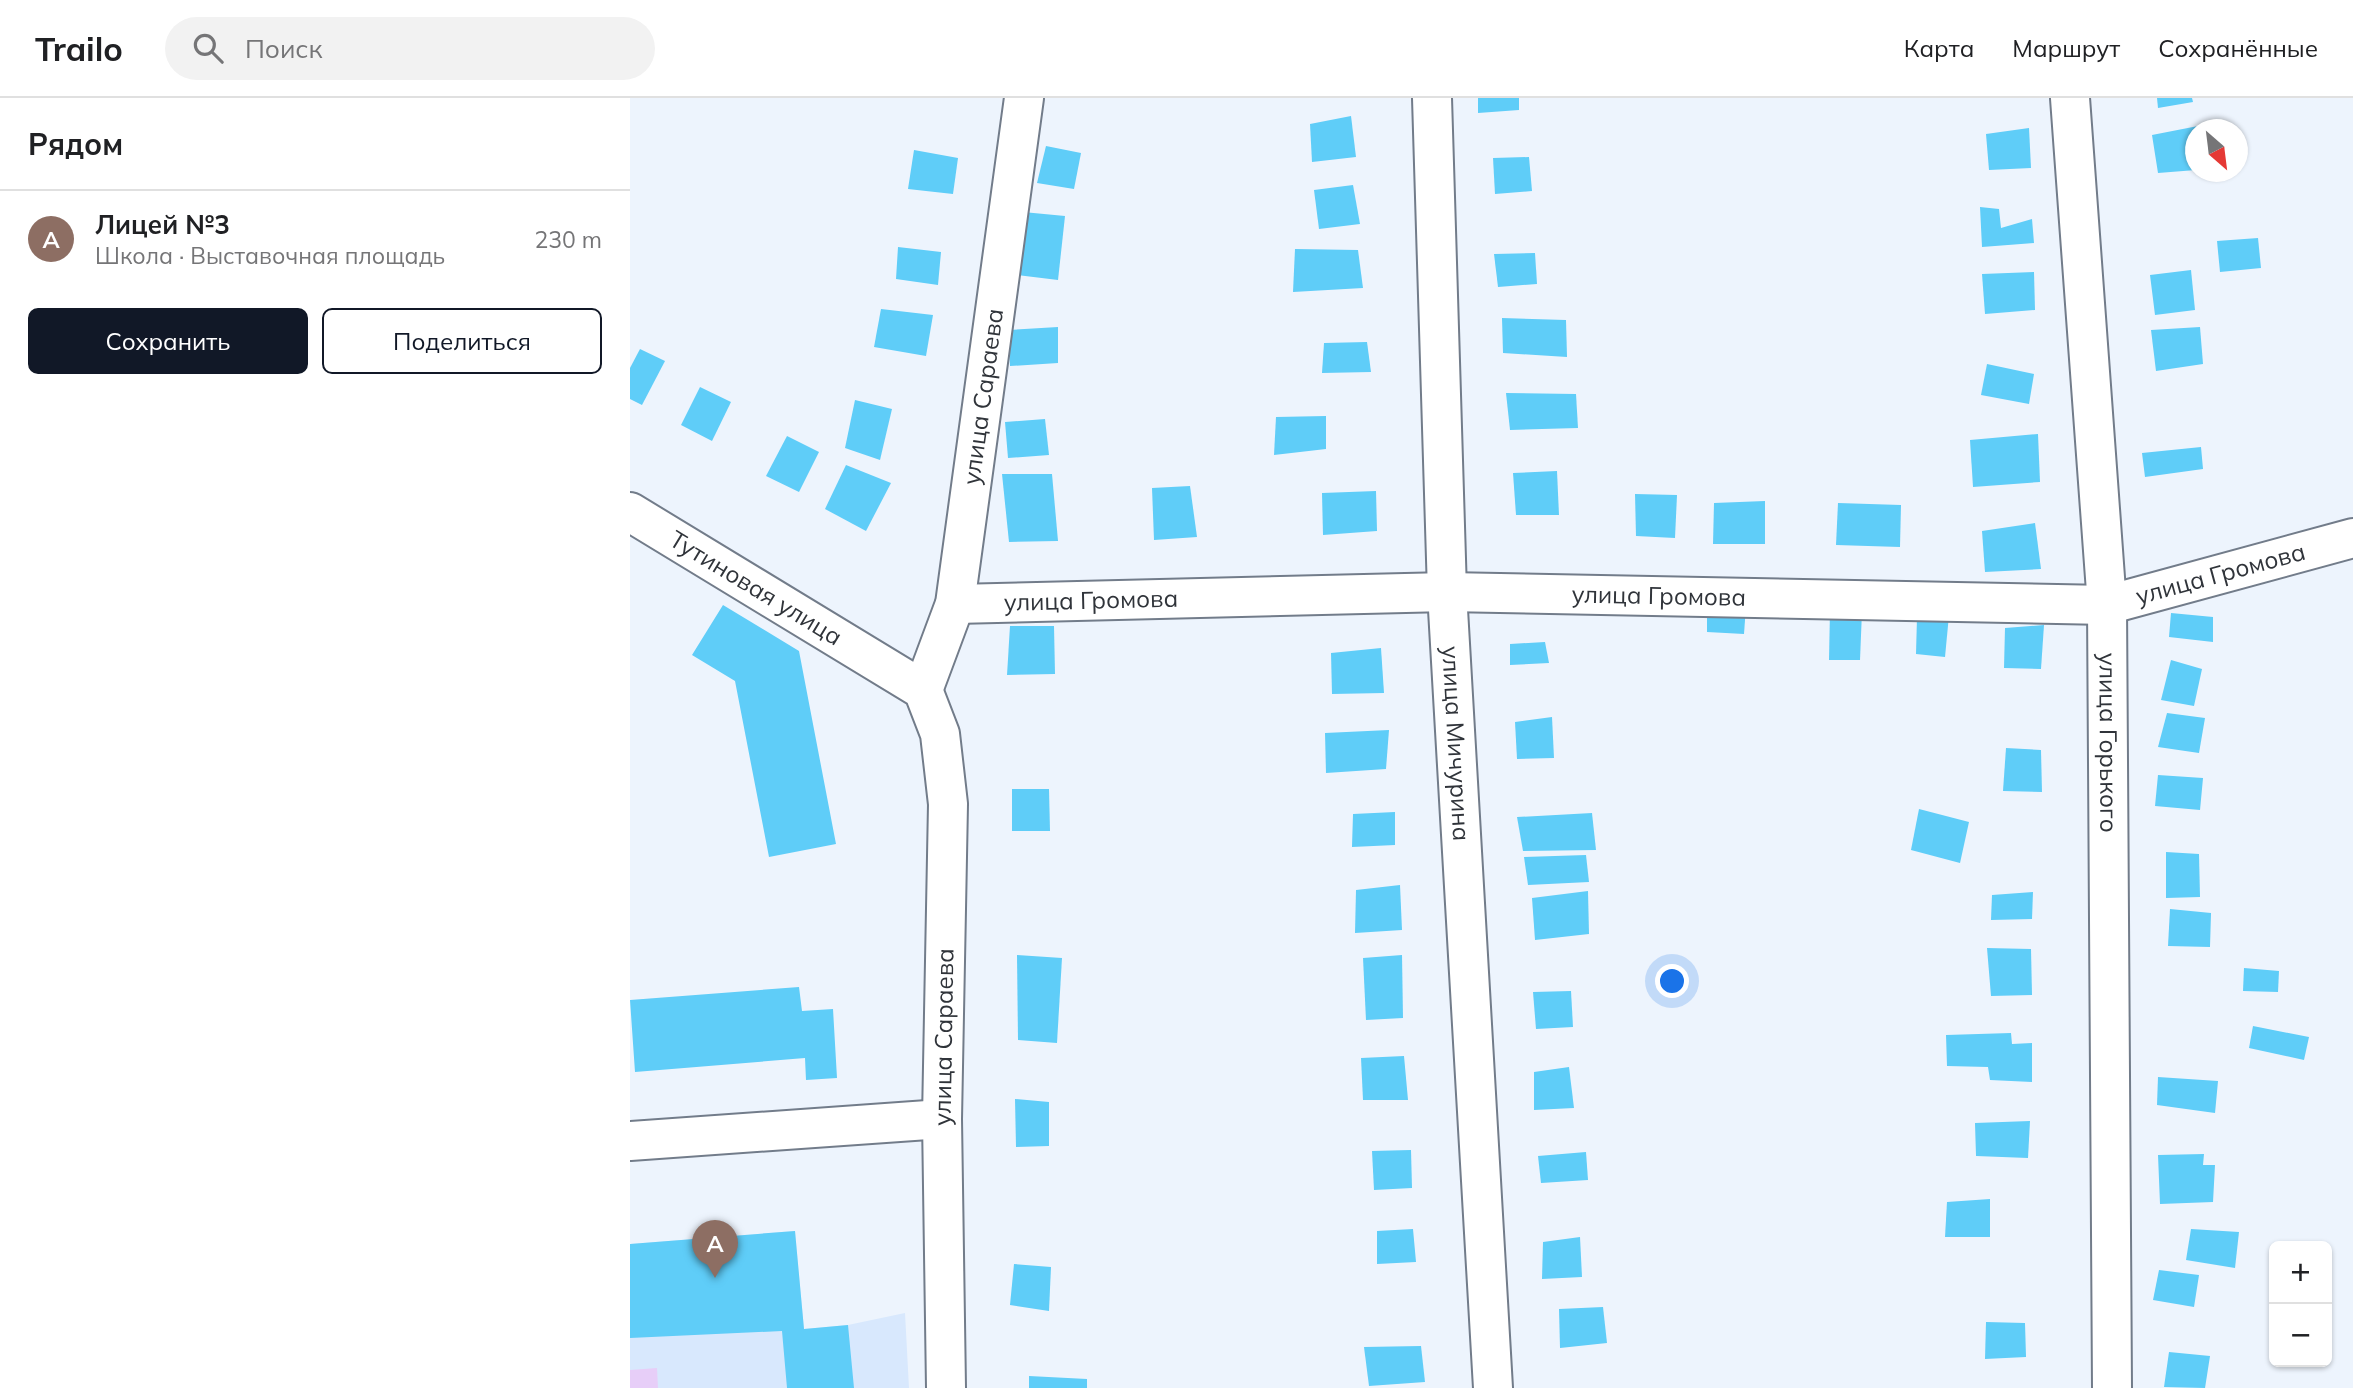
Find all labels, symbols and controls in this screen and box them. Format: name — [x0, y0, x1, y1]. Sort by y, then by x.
search box — [165, 17, 655, 80]
text: Trailo — [35, 28, 123, 69]
icon: search — [189, 29, 227, 67]
text: Поиск — [245, 32, 322, 65]
text: Карта — [1904, 33, 1974, 63]
text: Маршрут — [2012, 33, 2120, 63]
text: Сохранённые — [2158, 33, 2318, 63]
north arrow — [2185, 119, 2248, 182]
text: Рядом — [28, 125, 123, 163]
text: Лицей №3 — [95, 208, 230, 241]
text: A — [42, 225, 60, 254]
text: 230 m — [534, 225, 602, 254]
text: Школа · Выставочная площадь — [95, 241, 445, 270]
street label: улица Сараева — [955, 306, 1009, 487]
button: Сохранить — [28, 308, 308, 374]
button: Поделиться — [322, 308, 602, 374]
street label: Тутиновая улица — [664, 524, 848, 651]
street label: улица Громова — [2132, 536, 2308, 610]
street label: улица Громова — [1571, 578, 1746, 612]
street label: улица Громова — [1003, 583, 1178, 617]
street label: улица Мичурина — [1436, 645, 1477, 842]
street label: улица Горького — [2093, 653, 2124, 833]
street label: улица Сараева — [926, 948, 960, 1126]
your location — [1655, 964, 1689, 998]
pin: A — [692, 1220, 738, 1278]
map controls — [2269, 1241, 2332, 1367]
button: + — [2269, 1241, 2332, 1304]
button: − — [2269, 1304, 2332, 1367]

